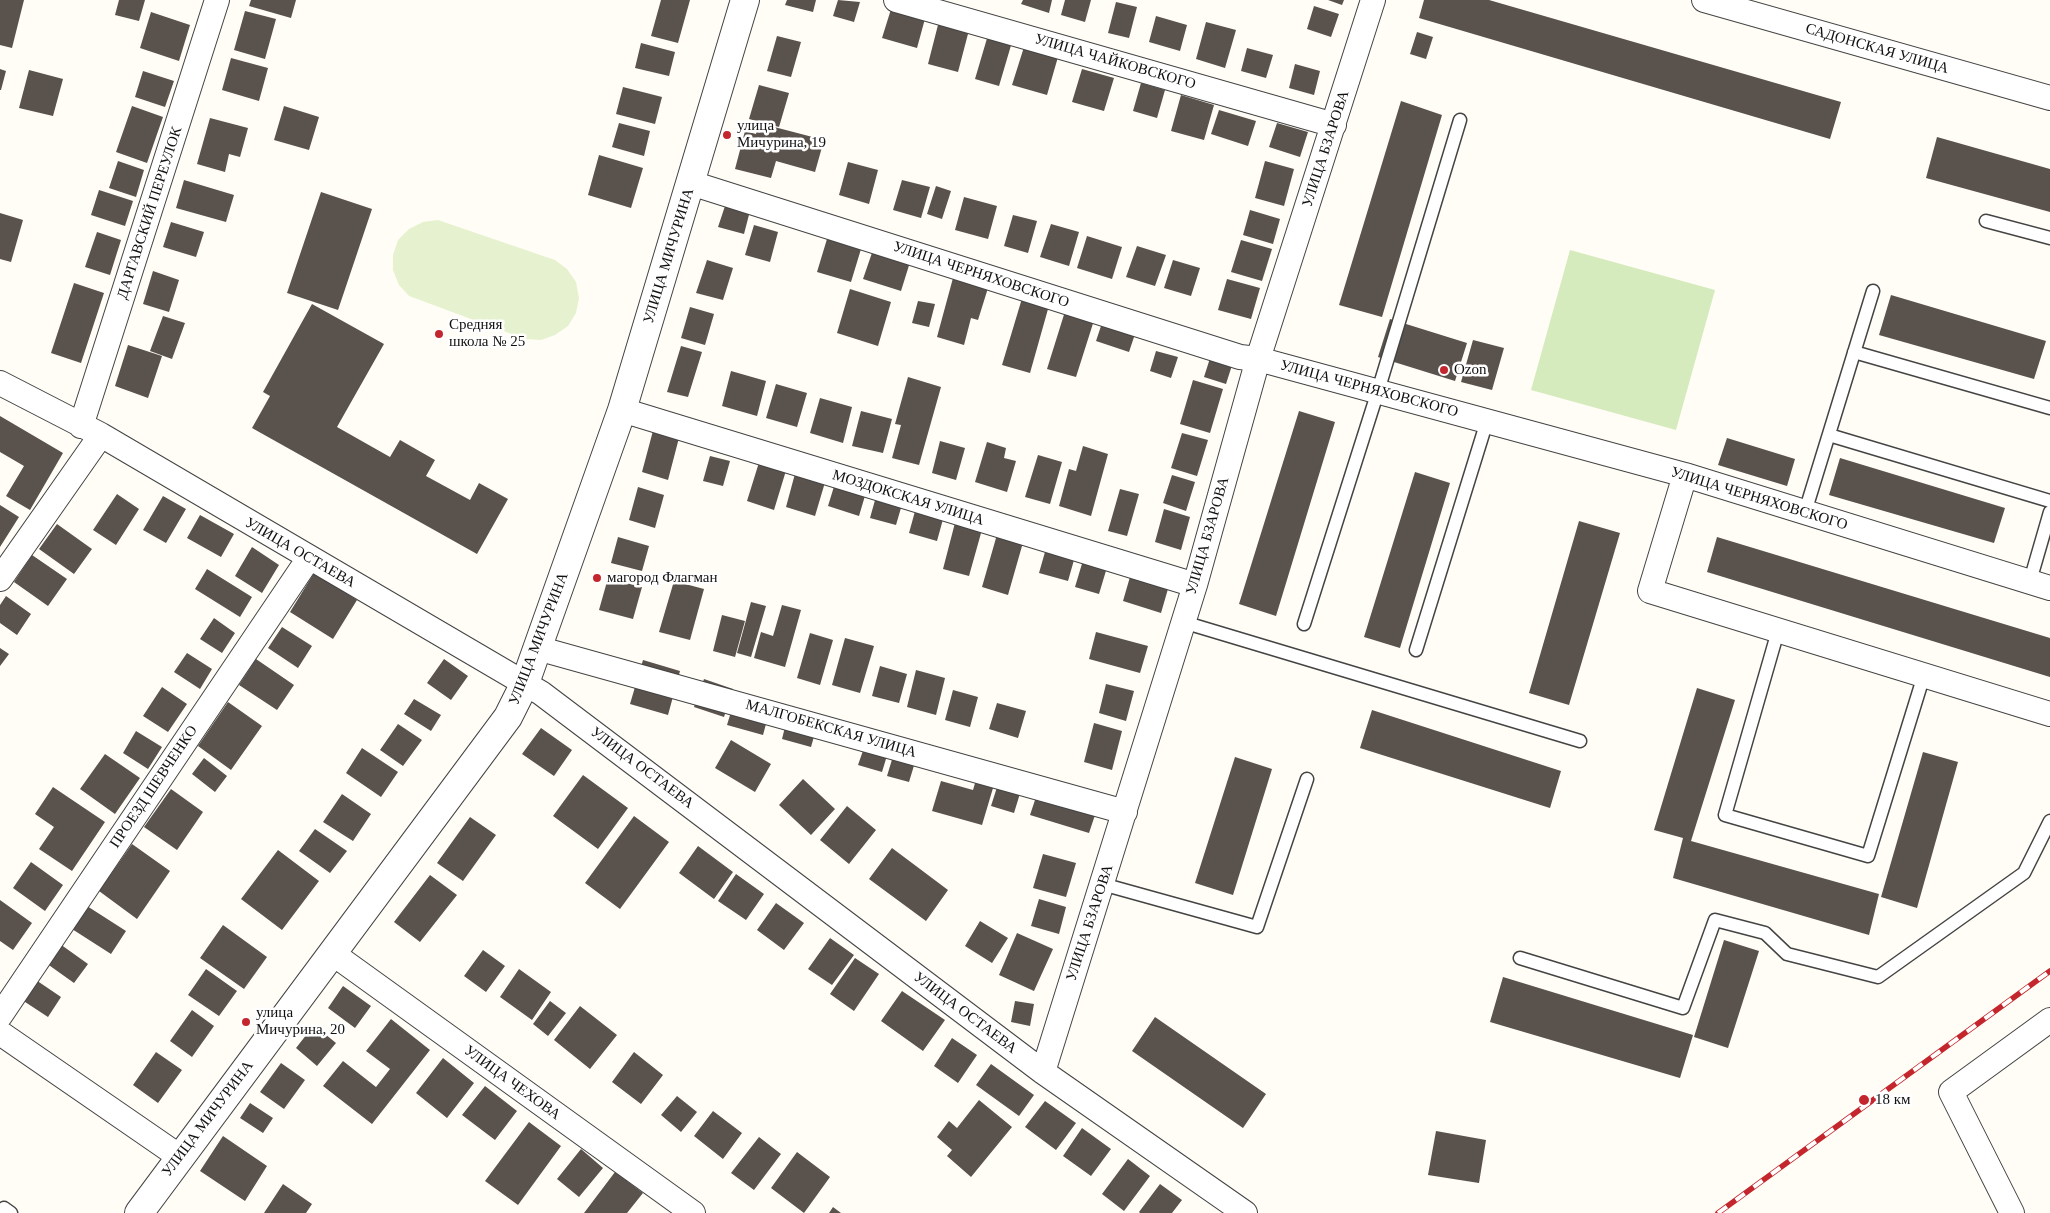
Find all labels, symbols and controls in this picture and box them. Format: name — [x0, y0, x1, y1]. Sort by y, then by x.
street label: САДОНСКАЯ УЛИЦА — [1803, 20, 1951, 78]
street label: УЛИЦА ЧАЙКОВСКОГО — [1032, 30, 1198, 94]
street label: УЛИЦА БЗАРОВА — [1299, 88, 1353, 210]
place label: улица Мичурина, 19 — [737, 117, 826, 152]
street label: ДАРГАВСКИЙ ПЕРЕУЛОК — [114, 125, 186, 301]
marker: улица Мичурина, 19 — [721, 129, 733, 141]
street label: УЛИЦА МИЧУРИНА — [640, 186, 698, 326]
street label: УЛИЦА ЧЕРНЯХОВСКОГО — [891, 238, 1071, 312]
place label: Средняя школа № 25 — [449, 316, 525, 351]
marker: Средняя школа № 25 — [433, 328, 445, 340]
street label: УЛИЦА ЧЕРНЯХОВСКОГО — [1278, 357, 1460, 421]
place label: Ozon — [1454, 361, 1486, 379]
marker: Ozon — [1438, 364, 1450, 376]
street label: УЛИЦА ЧЕРНЯХОВСКОГО — [1668, 464, 1850, 534]
street label: МОЗДОКСКАЯ УЛИЦА — [830, 466, 986, 530]
street label: УЛИЦА БЗАРОВА — [1183, 475, 1233, 597]
street label: УЛИЦА ОСТАЕВА — [242, 514, 358, 592]
place label: магород Флагман — [607, 569, 718, 587]
street label: УЛИЦА МИЧУРИНА — [505, 570, 573, 708]
marker: магород Флагман — [591, 572, 603, 584]
street label: МАЛГОБЕКСКАЯ УЛИЦА — [743, 696, 919, 762]
street label: ПРОЕЗД ШЕВЧЕНКО — [106, 722, 202, 852]
street label: УЛИЦА ОСТАЕВА — [587, 723, 697, 813]
street label: УЛИЦА БЗАРОВА — [1063, 862, 1117, 984]
street label: УЛИЦА ОСТАЕВА — [910, 968, 1020, 1058]
place label: улица Мичурина, 20 — [256, 1004, 345, 1039]
marker: улица Мичурина, 20 — [240, 1016, 252, 1028]
street label: УЛИЦА ЧЕХОВА — [460, 1042, 564, 1124]
street label: УЛИЦА МИЧУРИНА — [158, 1057, 258, 1181]
place label: 18 км — [1875, 1091, 1911, 1109]
marker: 18 км — [1857, 1093, 1871, 1107]

